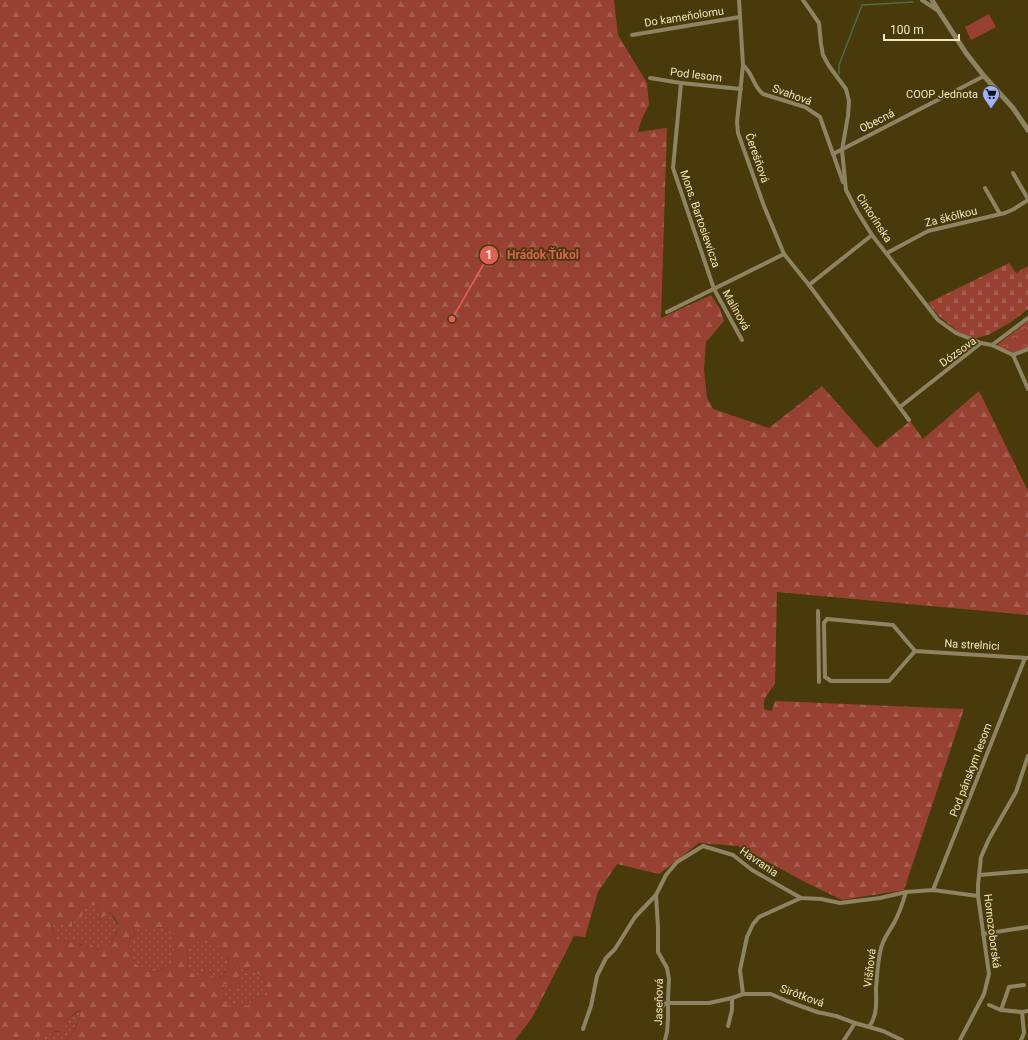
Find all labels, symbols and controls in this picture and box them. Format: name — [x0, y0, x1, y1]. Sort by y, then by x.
street label: Do kameňolomu — [643, 4, 725, 30]
scale bar — [884, 16, 959, 42]
text: 100 m — [890, 23, 924, 37]
street label: Pod lesom — [669, 65, 723, 85]
street label: Svahová — [770, 82, 814, 108]
supermarket icon: COOP Jednota — [981, 84, 1001, 109]
place label: COOP Jednota — [906, 88, 978, 101]
street label: Obecná — [857, 107, 897, 135]
street label: Čerešňová — [742, 131, 772, 185]
street label: Mons. Bartosiewicza — [677, 169, 723, 269]
street label: Cintorínska — [853, 191, 895, 245]
street label: Za škôlkou — [924, 204, 978, 230]
callout: Hrádok Ťúkol — [479, 243, 587, 267]
text: Hrádok Ťúkol — [507, 247, 579, 262]
text: 1 — [486, 248, 492, 262]
street label: Malinová — [720, 287, 752, 333]
street label: Dózsova — [937, 334, 979, 370]
street label: Na strelnici — [944, 637, 1000, 653]
street label: Pod pánskym lesom — [947, 721, 995, 819]
street label: Havrania — [737, 845, 781, 880]
street label: Hornozoborská — [981, 893, 1003, 969]
street label: Višňová — [861, 948, 879, 988]
street label: Jaseňová — [652, 978, 666, 1026]
street label: Sirôtková — [778, 982, 826, 1010]

